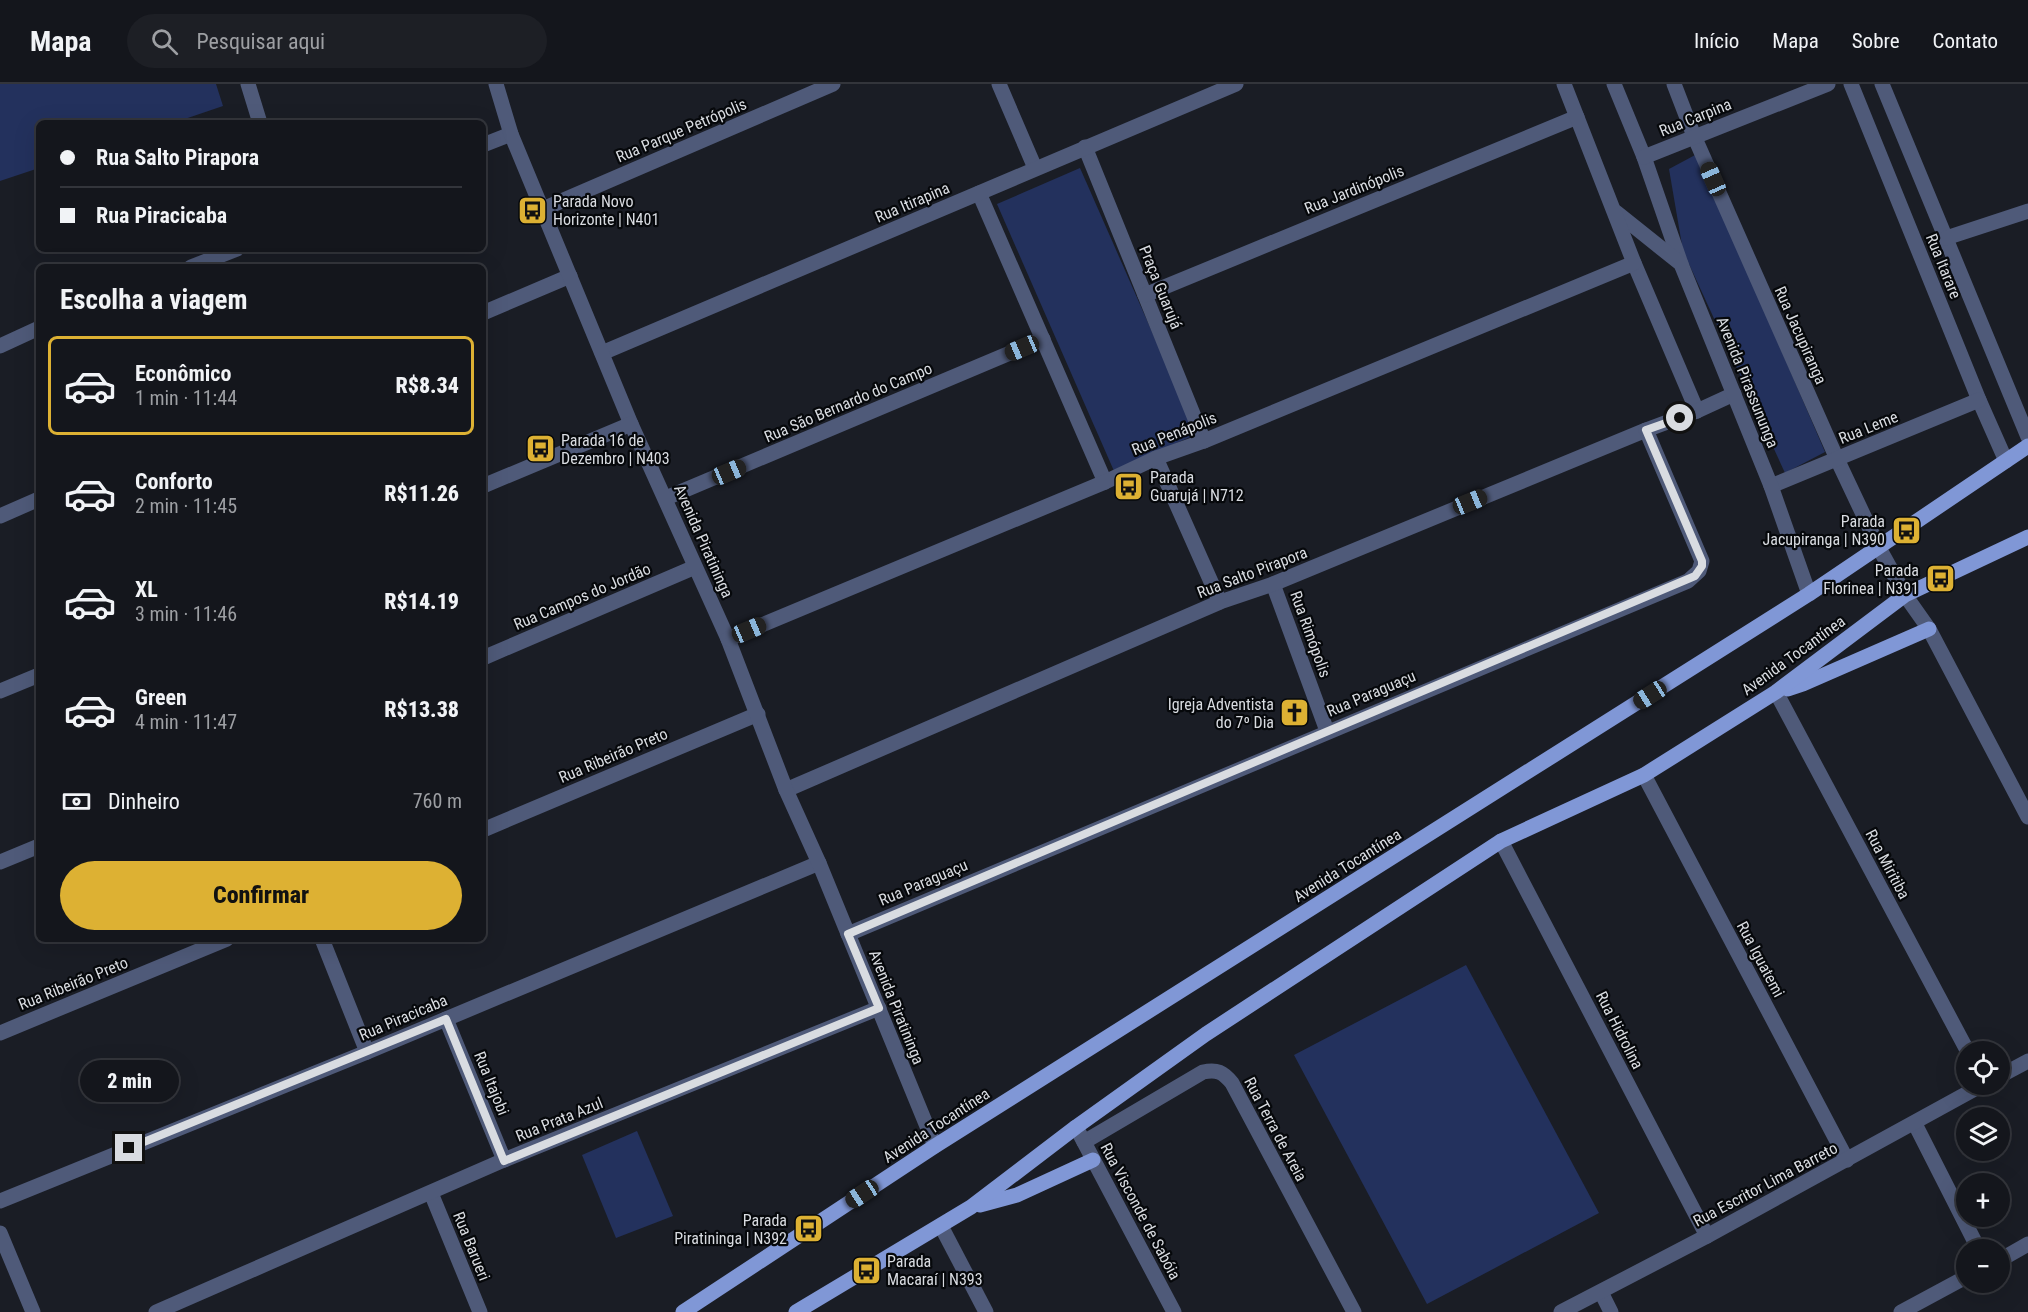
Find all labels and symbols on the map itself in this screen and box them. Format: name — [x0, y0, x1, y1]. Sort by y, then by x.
street label: Rua Parque Petrópolis — [613, 94, 749, 167]
street label: Rua Carpina — [1656, 94, 1734, 141]
car — [1697, 159, 1729, 199]
street label: Rua Jardinópolis — [1302, 161, 1407, 218]
street label: Rua Itirapina — [872, 178, 952, 227]
place label: Parada Novo Horizonte | N401 — [553, 192, 659, 229]
bus stop icon: Parada Novo Horizonte | N401 — [516, 194, 548, 226]
street label: Rua Itarare — [1922, 231, 1965, 301]
street label: Praça Guarujá — [1135, 243, 1186, 332]
street label: Rua Jacupiranga — [1770, 283, 1831, 387]
street label: Avenida Pirassununga — [1713, 314, 1783, 450]
car — [1002, 333, 1042, 363]
street label: Rua São Bernardo do Campo — [761, 358, 935, 446]
route start — [1666, 404, 1693, 431]
street label: Rua Leme — [1836, 407, 1901, 448]
street label: Rua Penápolis — [1129, 408, 1219, 459]
place label: Parada 16 de Dezembro | N403 — [561, 431, 670, 468]
bus stop icon: Parada 16 de Dezembro | N403 — [524, 433, 556, 465]
car — [709, 457, 749, 487]
place label: Parada Guarujá | N712 — [1150, 468, 1244, 505]
bus stop icon: Parada Guarujá | N712 — [1113, 470, 1145, 502]
street label: Avenida Piratininga — [670, 482, 737, 601]
car — [1450, 487, 1490, 517]
place label: Parada Jacupiranga | N390 — [1763, 512, 1885, 549]
bus stop icon: Parada Jacupiranga | N390 — [1890, 514, 1922, 546]
street label: Rua Salto Pirapora — [1194, 543, 1310, 602]
street label: Rua Campos do Jordão — [511, 559, 654, 634]
place label: Parada Florinea | N391 — [1823, 561, 1919, 598]
bus stop icon: Parada Florinea | N391 — [1924, 563, 1956, 595]
street label: Rua Rimópolis — [1286, 588, 1335, 680]
street label: Avenida Tocantínea — [1738, 611, 1849, 699]
car — [729, 615, 769, 645]
street label: Rua Paraguaçu — [1324, 666, 1418, 721]
car — [1630, 678, 1670, 712]
place label: Igreja Adventista do 7º Dia — [1168, 695, 1274, 732]
church icon: Igreja Adventista do 7º Dia — [1279, 697, 1311, 729]
street label: Rua Ribeirão Preto — [556, 724, 670, 787]
street label: Avenida Tocantínea — [1290, 825, 1405, 906]
street label: Rua Miritiba — [1861, 826, 1914, 902]
street label: Rua Paraguaçu — [876, 855, 970, 910]
street label: Rua Iguatemi — [1733, 918, 1788, 1000]
street label: Avenida Piratininga — [865, 947, 928, 1067]
street label: Rua Ribeirão Preto — [16, 953, 131, 1014]
street label: Rua Hidrolina — [1592, 988, 1647, 1072]
street label: Rua Piracicaba — [356, 990, 450, 1045]
street label: Rua Itajobi — [470, 1049, 513, 1118]
callout: 2 min — [80, 1061, 178, 1103]
street label: Rua Terra de Areia — [1240, 1074, 1311, 1184]
street label: Avenida Tocantínea — [879, 1084, 993, 1167]
street label: Rua Prata Azul — [513, 1093, 606, 1146]
route end — [115, 1134, 142, 1161]
street label: Rua Escritor Lima Barreto — [1690, 1138, 1841, 1231]
street label: Rua Visconde de Sabóia — [1096, 1140, 1185, 1283]
car — [842, 1177, 882, 1211]
street label: Rua Barueri — [449, 1209, 494, 1283]
place label: Parada Piratininga | N392 — [674, 1211, 787, 1248]
bus stop icon: Parada Piratininga | N392 — [792, 1213, 824, 1245]
place label: Parada Macaraí | N393 — [887, 1252, 983, 1289]
bus stop icon: Parada Macaraí | N393 — [850, 1254, 882, 1286]

